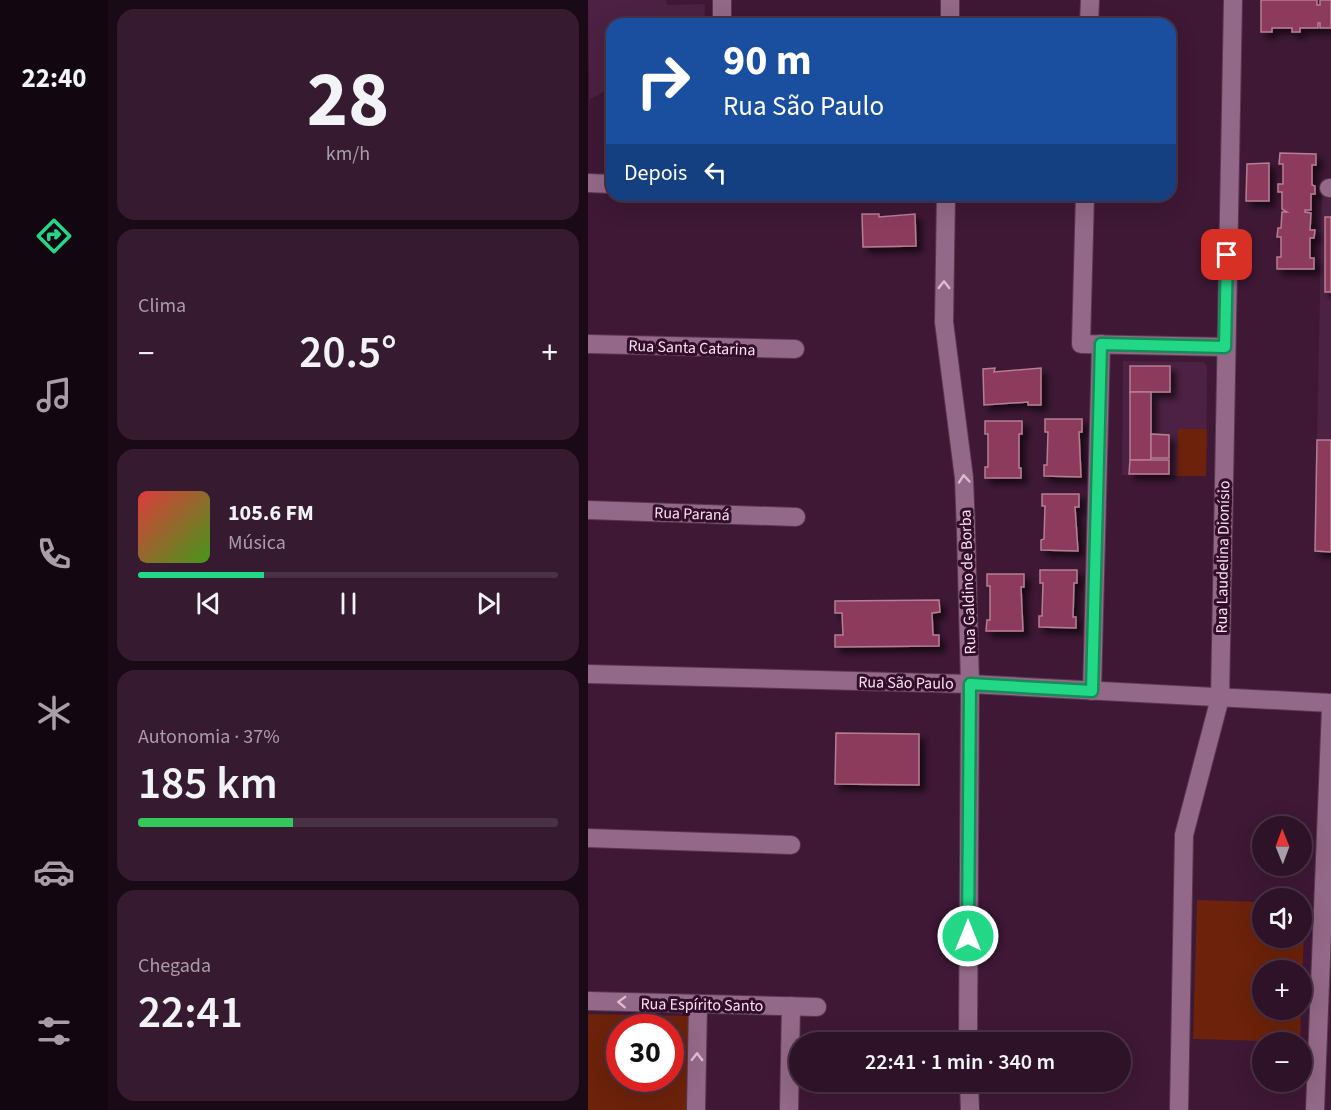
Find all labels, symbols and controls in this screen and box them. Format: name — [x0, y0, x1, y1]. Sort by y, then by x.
text: 90 m — [723, 31, 812, 91]
icon: right — [624, 42, 702, 120]
text: 28 — [307, 45, 389, 156]
text: 22:40 — [21, 59, 87, 98]
text: Rua São Paulo — [723, 87, 884, 126]
text: km/h — [326, 140, 370, 168]
icon: left — [699, 156, 732, 189]
text: Depois — [624, 157, 687, 189]
icon: directions — [33, 215, 75, 257]
pin — [1201, 229, 1252, 280]
icon: arrive — [1210, 238, 1243, 271]
one-way arrow — [938, 280, 950, 289]
text: Clima — [138, 292, 186, 320]
text: 20.5° — [299, 321, 397, 385]
text: − — [138, 330, 154, 377]
text: + — [542, 330, 558, 377]
street label: Rua Santa Catarina — [628, 335, 756, 361]
icon: music — [33, 374, 75, 416]
one-way arrow — [958, 474, 971, 483]
street label: Rua Laudelina Dionísio — [1211, 480, 1235, 634]
text: 105.6 FM — [228, 497, 314, 529]
street label: Rua Paraná — [654, 502, 730, 526]
street label: Rua Galdino de Borba — [954, 509, 982, 655]
text: Música — [228, 529, 286, 557]
icon: phone — [33, 533, 75, 575]
icon: previous — [192, 587, 225, 620]
icon: pause — [332, 587, 365, 620]
icon: next — [472, 587, 505, 620]
street label: Rua São Paulo — [858, 671, 954, 695]
icon: climate — [33, 692, 75, 734]
text: Autonomia · 37% — [138, 723, 280, 751]
text: 185 km — [138, 752, 278, 816]
north arrow — [1252, 816, 1312, 876]
map controls — [1252, 816, 1312, 1092]
icon: car — [33, 851, 75, 893]
button: sound — [1252, 888, 1312, 948]
position arrow — [936, 904, 1000, 968]
text: Chegada — [138, 952, 211, 980]
button: + — [1252, 960, 1312, 1020]
text: 22:41 — [138, 981, 243, 1045]
street label: Rua Espírito Santo — [640, 993, 764, 1017]
one-way arrow — [618, 995, 627, 1008]
icon: filters — [33, 1010, 75, 1052]
speed limit sign: 30 — [606, 1014, 684, 1092]
button: − — [1252, 1032, 1312, 1092]
text: 22:41 · 1 min · 340 m — [865, 1046, 1055, 1078]
one-way arrow — [691, 1052, 703, 1061]

